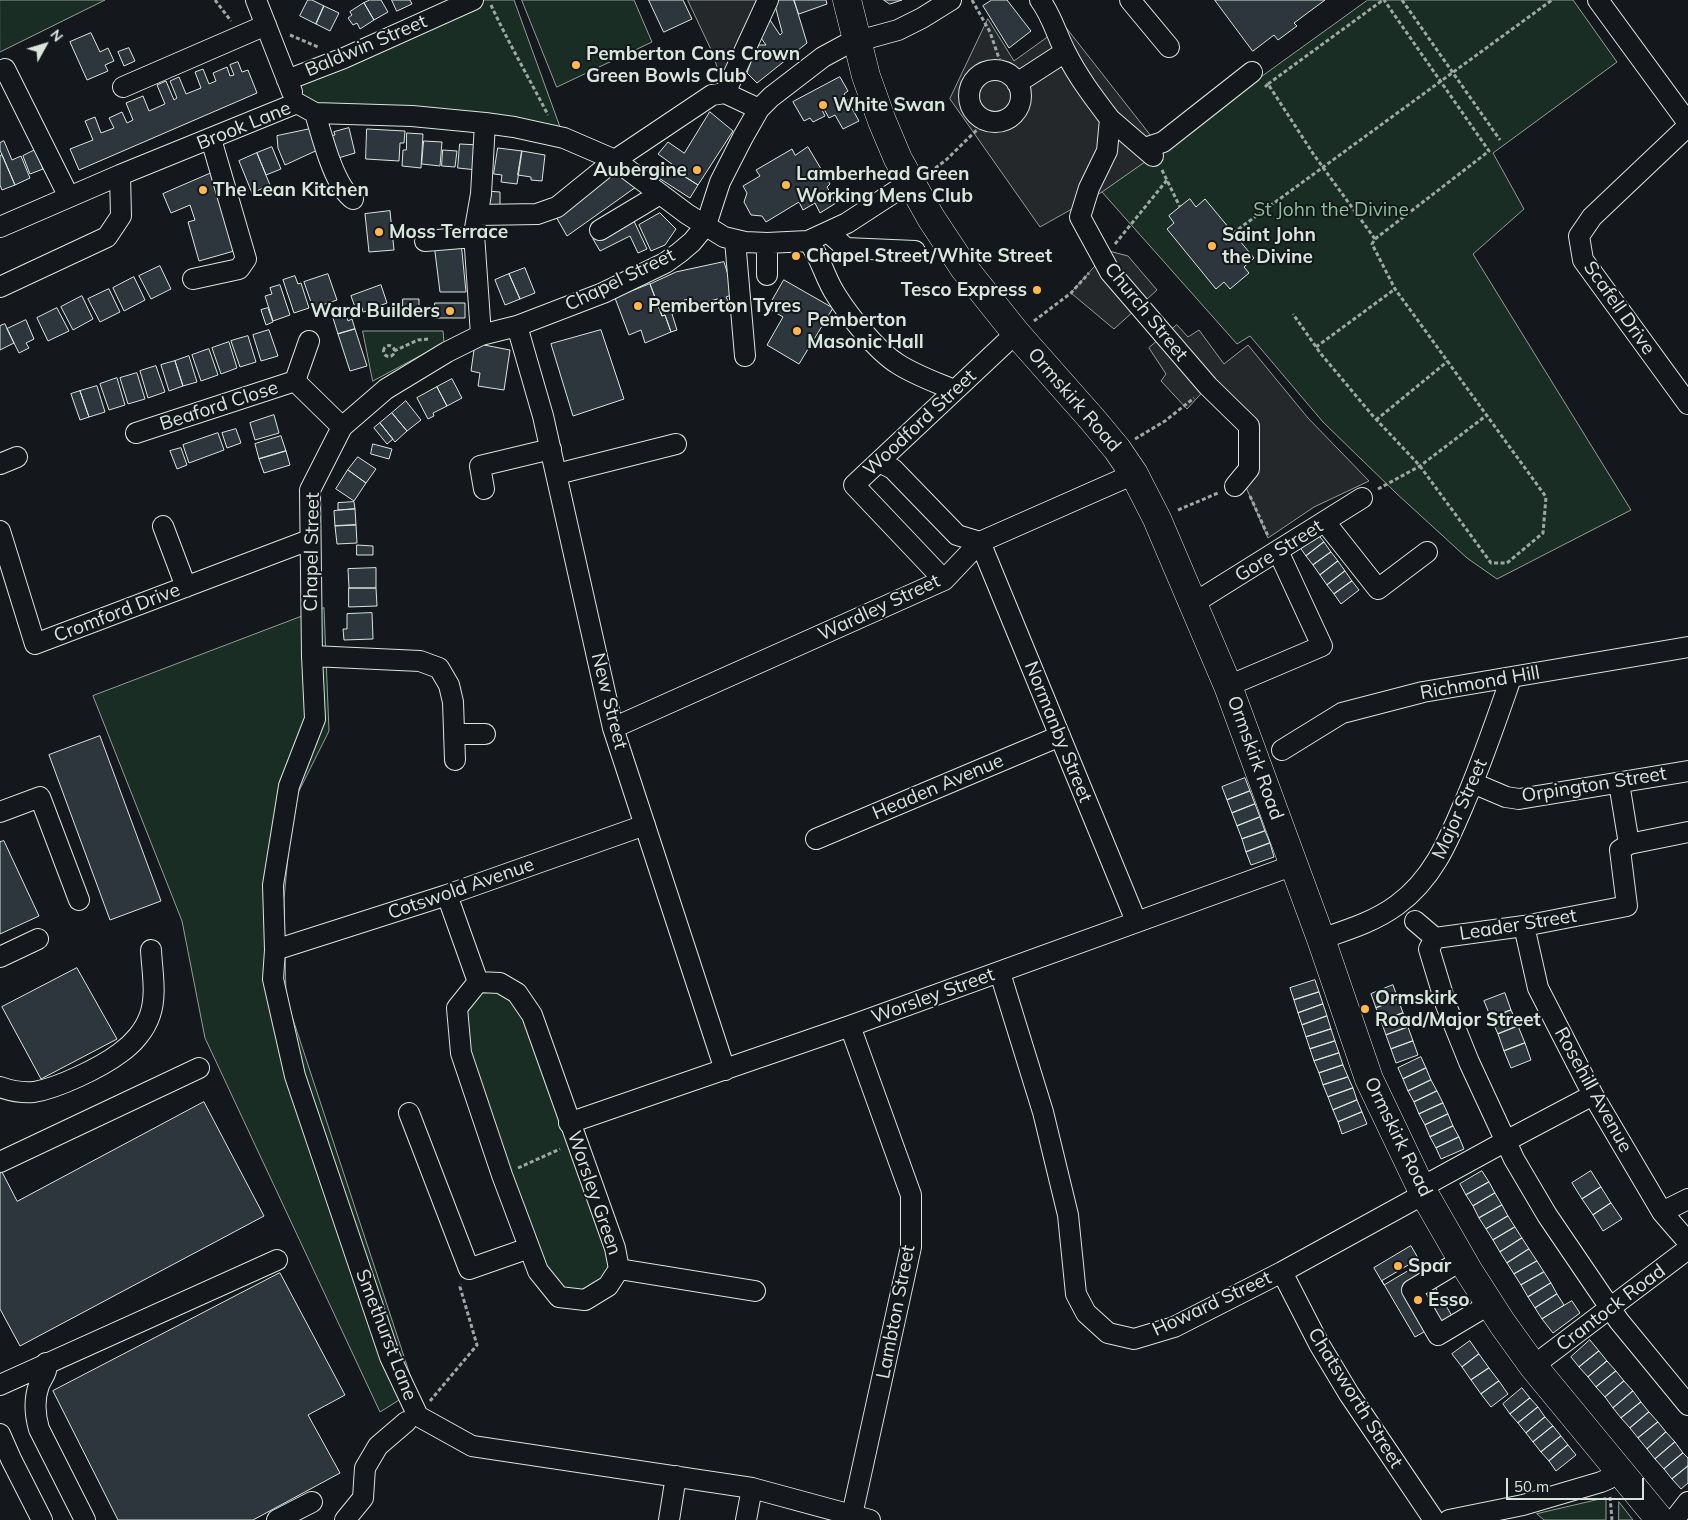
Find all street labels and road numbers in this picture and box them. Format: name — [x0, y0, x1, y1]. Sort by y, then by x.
street label: Baldwin Street — [302, 10, 430, 82]
street label: Brook Lane — [194, 97, 294, 155]
street label: Chapel Street — [561, 244, 679, 316]
street label: Scafell Drive — [1578, 257, 1660, 359]
street label: Church Street — [1099, 258, 1193, 366]
street label: Ormskirk Road — [1023, 343, 1125, 457]
street label: Woodford Street — [859, 365, 981, 481]
street label: Beaford Close — [157, 376, 281, 436]
street label: Chapel Street — [300, 492, 324, 612]
street label: Gore Street — [1231, 515, 1327, 587]
street label: Wardley Street — [814, 570, 944, 646]
street label: Cromford Drive — [51, 578, 183, 648]
street label: New Street — [586, 650, 632, 752]
street label: Normanby Street — [1019, 658, 1097, 806]
street label: Richmond Hill — [1418, 661, 1542, 705]
street label: Ormskirk Road — [1222, 693, 1288, 823]
street label: Headen Avenue — [869, 749, 1007, 825]
street label: Major Street — [1428, 755, 1492, 863]
street label: Orpington Street — [1520, 762, 1668, 808]
street label: Cotswold Avenue — [385, 853, 537, 925]
street label: Leader Street — [1458, 905, 1578, 945]
street label: Worsley Street — [868, 963, 998, 1029]
street label: Rosehill Avenue — [1549, 1024, 1637, 1156]
street label: Ormskirk Road — [1359, 1073, 1437, 1201]
street label: Worsley Green — [562, 1128, 626, 1258]
street label: Lambton Street — [872, 1243, 920, 1381]
street label: Crantock Road — [1552, 1260, 1670, 1356]
street label: Smethurst Lane — [351, 1266, 421, 1404]
street label: Howard Street — [1149, 1266, 1275, 1342]
street label: Chatsworth Street — [1303, 1324, 1407, 1472]

